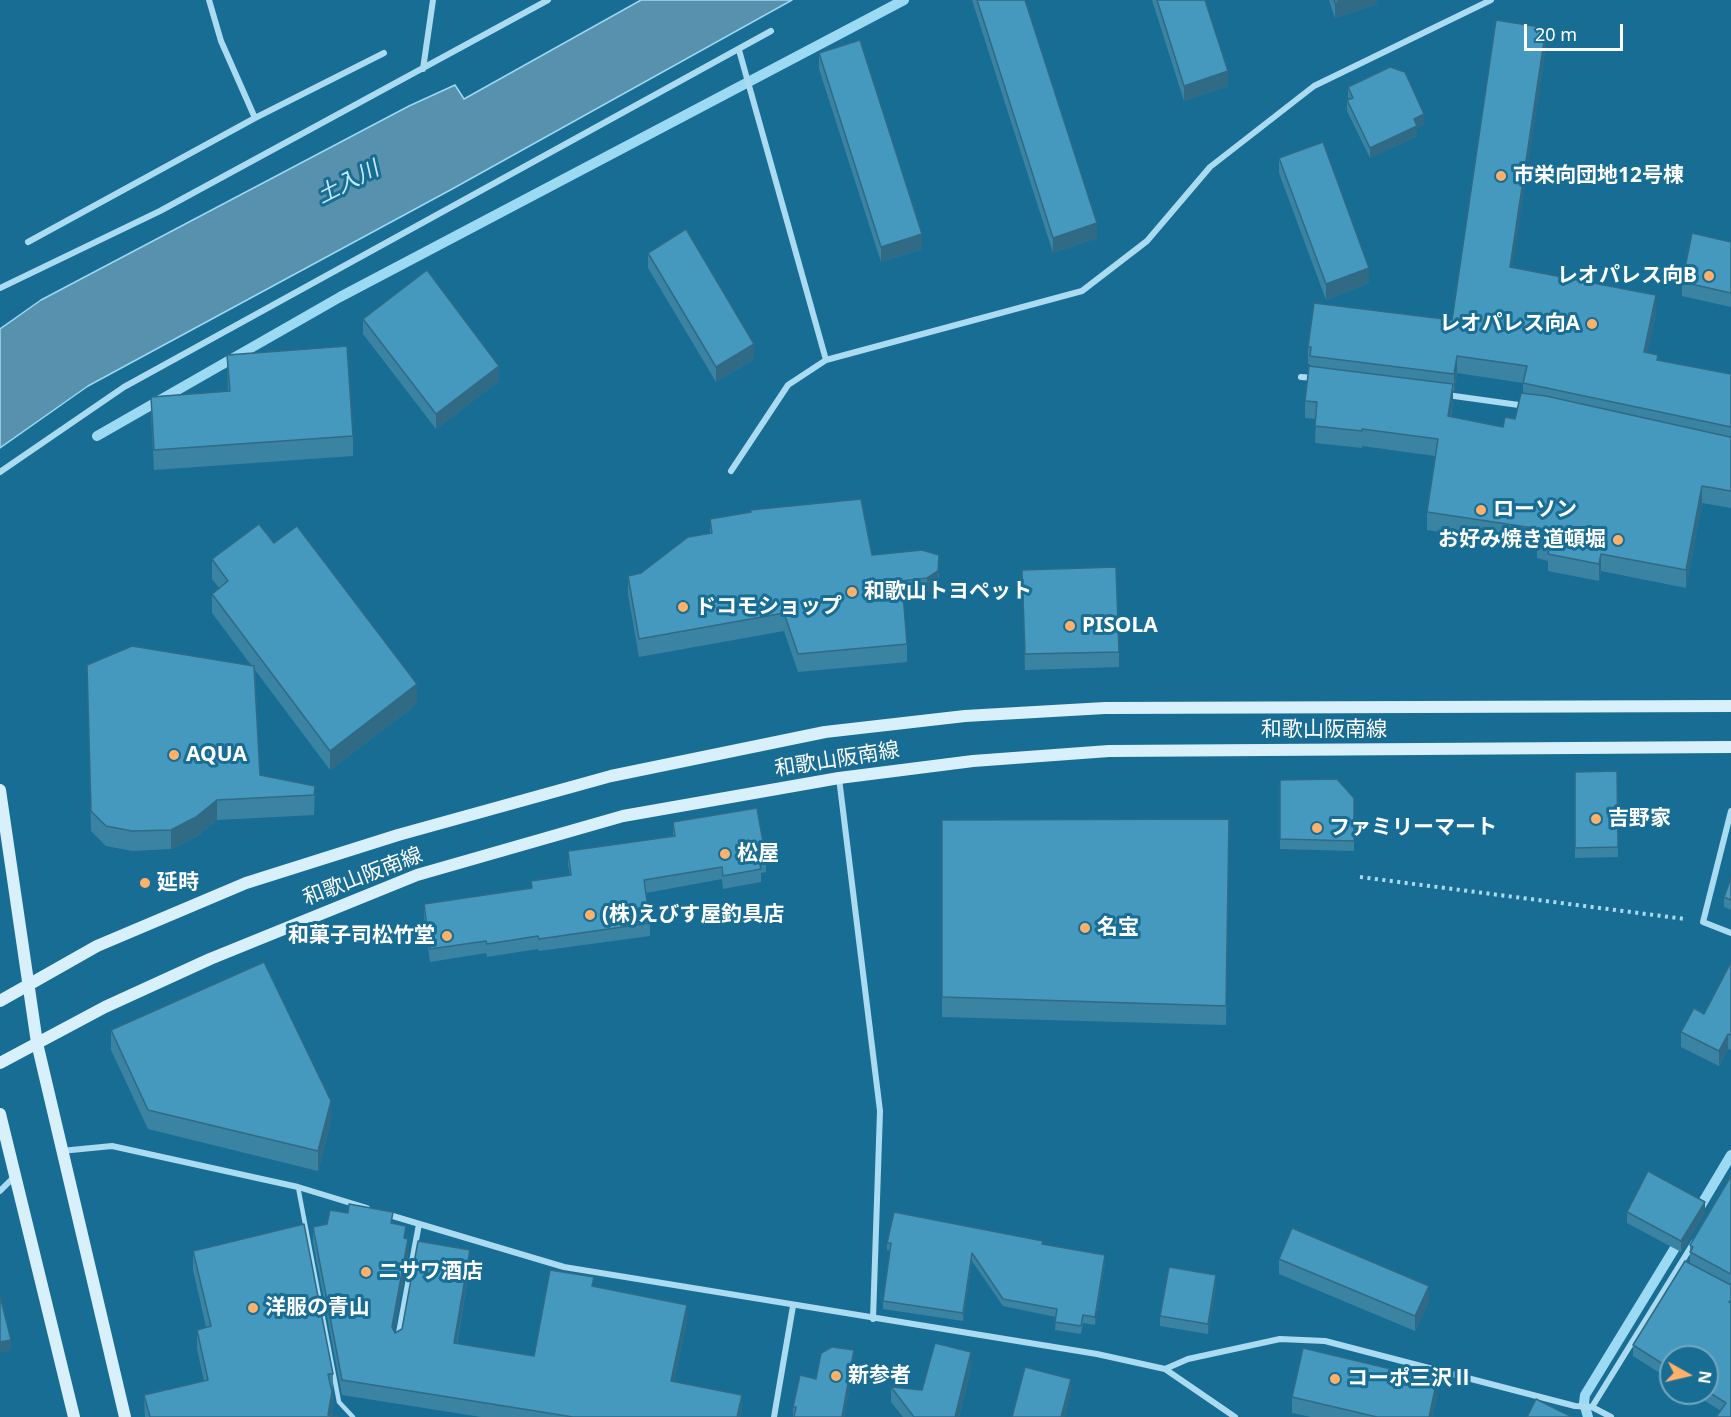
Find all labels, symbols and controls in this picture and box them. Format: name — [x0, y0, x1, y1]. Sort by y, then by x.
scale bar — [1527, 12, 1626, 50]
text: 20 m — [1535, 22, 1577, 46]
water label: 土入川 — [313, 156, 383, 210]
place label: 市栄向団地12号棟 — [1513, 163, 1684, 189]
marker: 市栄向団地12号棟 — [1494, 169, 1508, 183]
place label: レオパレス向B — [1557, 263, 1697, 289]
marker: レオパレス向B — [1702, 269, 1716, 283]
place label: レオパレス向A — [1439, 311, 1580, 337]
marker: レオパレス向A — [1585, 317, 1599, 331]
place label: ローソン — [1493, 497, 1577, 523]
marker: ローソン — [1474, 503, 1488, 517]
place label: お好み焼き道頓堀 — [1438, 527, 1606, 553]
marker: お好み焼き道頓堀 — [1611, 533, 1625, 547]
place label: 和歌山トヨペット — [864, 579, 1032, 605]
marker: 和歌山トヨペット — [845, 585, 859, 599]
place label: ドコモショップ — [695, 594, 842, 620]
marker: ドコモショップ — [676, 600, 690, 614]
place label: PISOLA — [1082, 613, 1158, 639]
marker: PISOLA — [1063, 619, 1077, 633]
street label: 和歌山阪南線 — [1261, 717, 1387, 743]
street label: 和歌山阪南線 — [773, 738, 901, 782]
place label: AQUA — [186, 742, 247, 768]
marker: AQUA — [167, 748, 181, 762]
place label: 吉野家 — [1608, 806, 1671, 832]
marker: 吉野家 — [1589, 812, 1603, 826]
place label: ファミリーマート — [1329, 815, 1497, 841]
marker: ファミリーマート — [1310, 821, 1324, 835]
place label: 松屋 — [737, 841, 779, 867]
street label: 和歌山阪南線 — [300, 843, 426, 911]
marker: 松屋 — [718, 847, 732, 861]
place label: 延時 — [157, 870, 199, 896]
marker: 延時 — [138, 876, 152, 890]
place label: (株)えびす屋釣具店 — [602, 902, 784, 928]
marker: (株)えびす屋釣具店 — [583, 908, 597, 922]
place label: 名宝 — [1097, 915, 1139, 941]
marker: 名宝 — [1078, 921, 1092, 935]
place label: 和菓子司松竹堂 — [288, 923, 435, 949]
marker: 和菓子司松竹堂 — [440, 929, 454, 943]
place label: ニサワ酒店 — [378, 1259, 483, 1285]
marker: ニサワ酒店 — [359, 1265, 373, 1279]
place label: 洋服の青山 — [265, 1295, 370, 1321]
marker: 洋服の青山 — [246, 1301, 260, 1315]
north arrow — [1659, 1345, 1719, 1405]
place label: 新参者 — [848, 1363, 911, 1389]
place label: コーポ三沢Ⅱ — [1347, 1366, 1473, 1392]
marker: 新参者 — [829, 1369, 843, 1383]
text: N — [1693, 1369, 1717, 1385]
marker: コーポ三沢Ⅱ — [1328, 1372, 1342, 1386]

